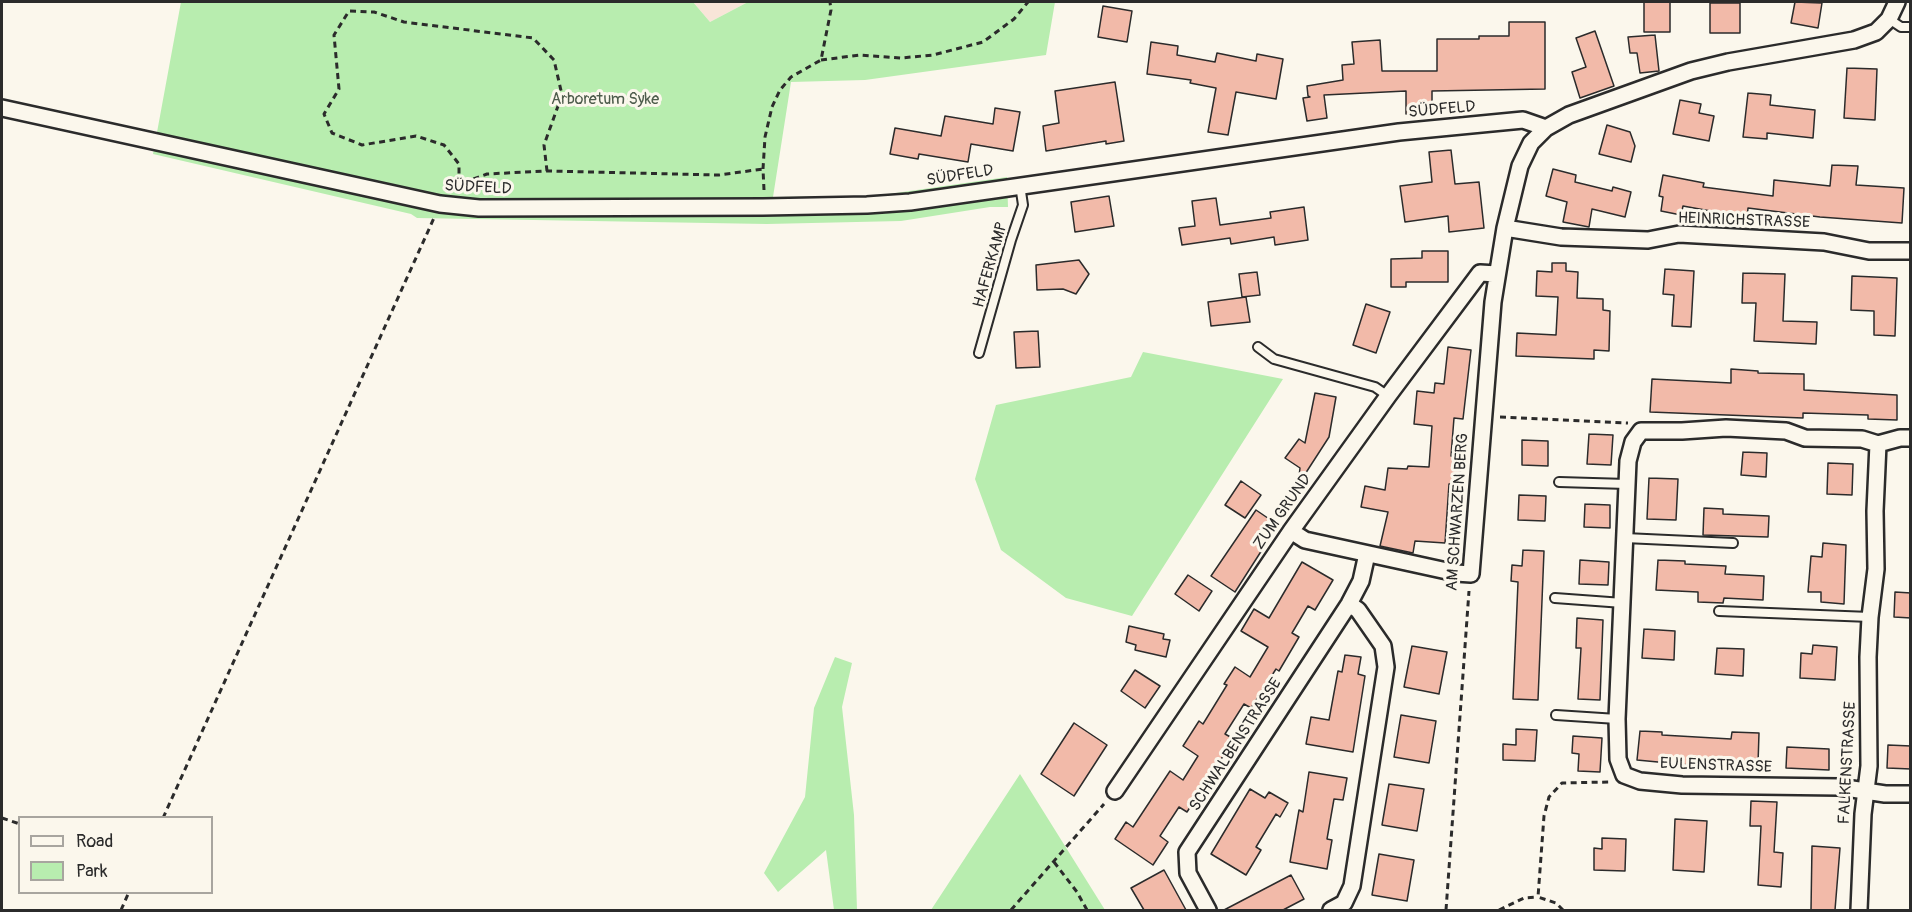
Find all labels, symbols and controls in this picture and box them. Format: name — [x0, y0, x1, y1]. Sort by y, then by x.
park label: Arboretum Syke — [551, 90, 659, 110]
street label: SÜDFELD — [1408, 98, 1476, 122]
street label: SÜDFELD — [925, 161, 995, 191]
street label: SÜDFELD — [444, 177, 512, 199]
street label: HEINRICHSTRASSE — [1678, 209, 1810, 233]
street label: HAFERKAMP — [970, 220, 1012, 310]
street label: AM SCHWARZEN BERG — [1443, 432, 1473, 592]
street label: ZUM GRUND — [1250, 471, 1316, 553]
street label: SCHWALBENSTRASSE — [1186, 675, 1286, 815]
street label: FALKENSTRASSE — [1835, 701, 1861, 825]
street label: EULENSTRASSE — [1660, 754, 1772, 778]
legend — [18, 816, 213, 894]
text: Road — [76, 830, 113, 853]
text: Park — [76, 860, 108, 883]

